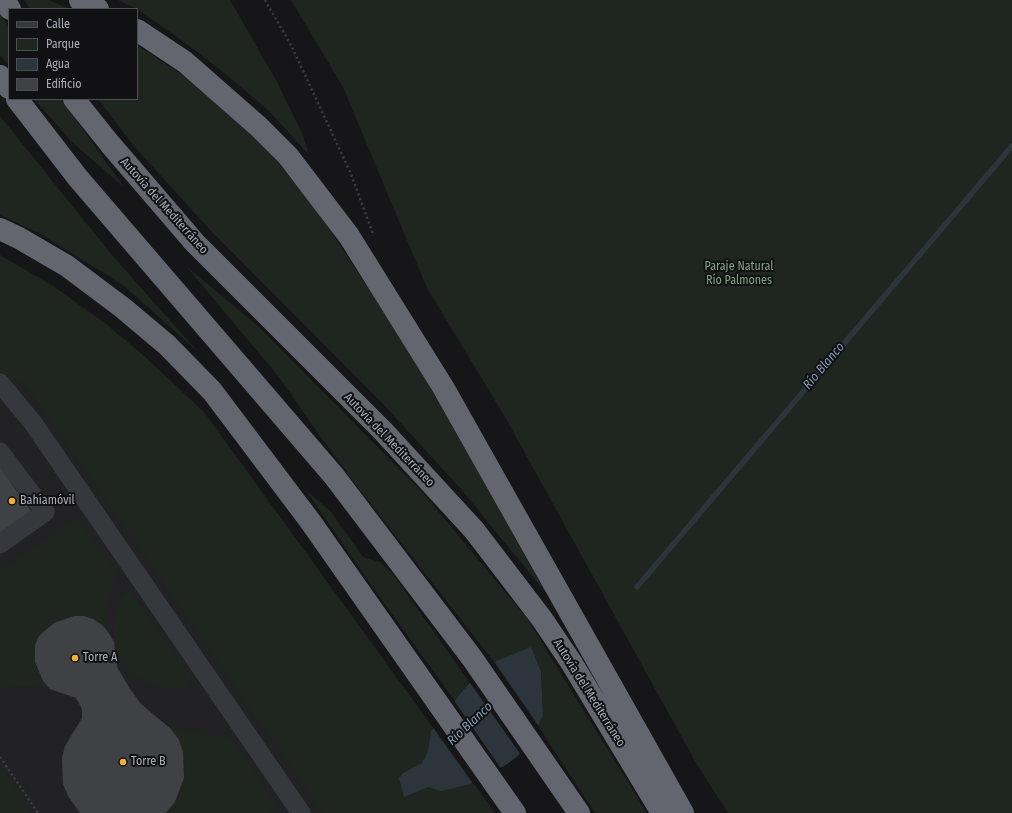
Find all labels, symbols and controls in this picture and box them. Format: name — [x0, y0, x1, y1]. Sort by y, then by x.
legend — [8, 8, 138, 100]
text: Calle — [46, 17, 70, 31]
text: Parque — [46, 37, 80, 51]
text: Agua — [46, 57, 70, 71]
text: Edificio — [46, 77, 82, 91]
street label: Autovía del Mediterráneo — [117, 155, 211, 257]
park label: Paraje Natural Río Palmones — [705, 260, 773, 288]
water label: Río Blanco — [800, 339, 848, 393]
street label: Autovía del Mediterráneo — [341, 390, 437, 490]
place label: Bahíamóvil — [20, 494, 75, 508]
marker: Bahíamóvil — [7, 496, 17, 506]
street label: Autovía del Mediterráneo — [550, 637, 628, 749]
place label: Torre A — [83, 651, 117, 665]
marker: Torre A — [70, 653, 80, 663]
water label: Río Blanco — [444, 699, 496, 749]
place label: Torre B — [131, 755, 166, 769]
marker: Torre B — [118, 757, 128, 767]

